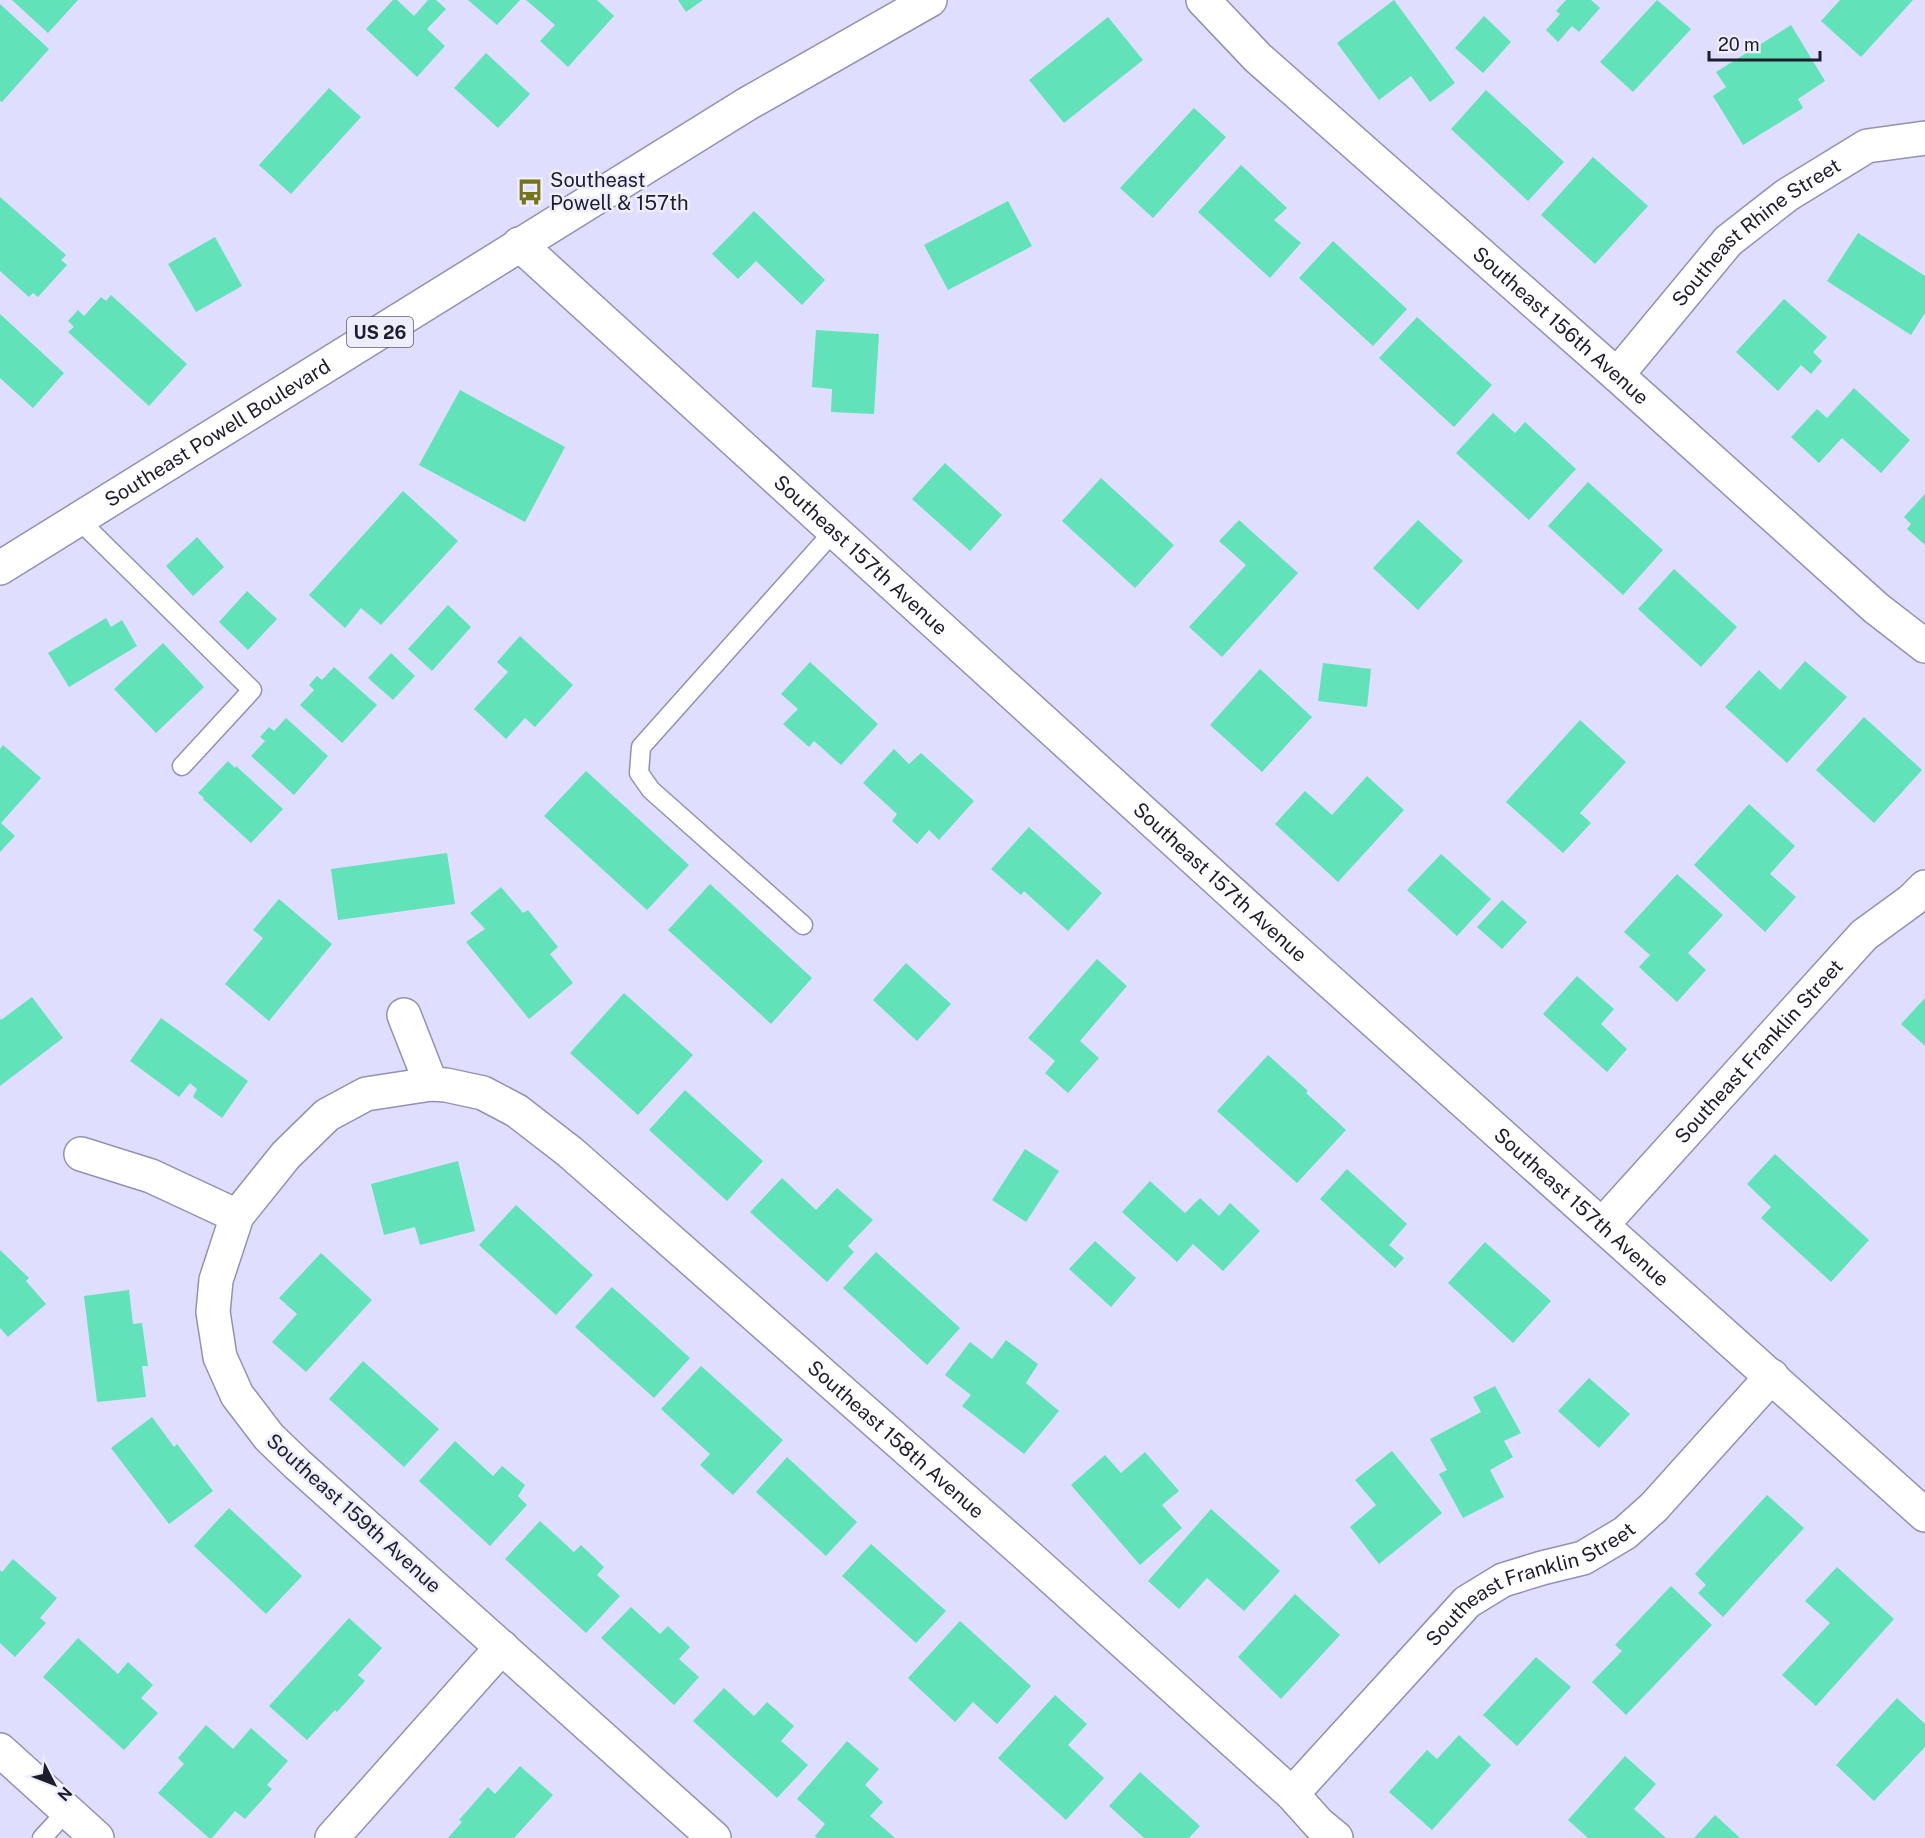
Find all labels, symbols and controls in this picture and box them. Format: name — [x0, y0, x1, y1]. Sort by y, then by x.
scale bar — [1709, 24, 1820, 62]
text: 20 m — [1718, 34, 1760, 55]
street label: Southeast Rhine Street — [1667, 153, 1845, 311]
place label: Southeast Powell & 157th — [550, 168, 688, 215]
bus stop icon: Southeast Powell & 157th — [515, 177, 545, 207]
street label: Southeast 156th Avenue — [1468, 241, 1654, 410]
road number: US 26 — [347, 317, 413, 347]
street label: Southeast Powell Boulevard — [100, 354, 335, 512]
street label: Southeast 157th Avenue — [769, 470, 952, 640]
street label: Southeast 157th Avenue — [1128, 797, 1312, 967]
street label: Southeast Franklin Street — [1670, 954, 1848, 1148]
street label: Southeast 157th Avenue — [1489, 1123, 1674, 1291]
street label: Southeast 158th Avenue — [803, 1355, 989, 1524]
street label: Southeast 159th Avenue — [262, 1428, 446, 1598]
street label: Southeast Franklin Street — [1421, 1517, 1640, 1651]
north arrow — [24, 1754, 84, 1814]
text: N — [54, 1783, 76, 1805]

